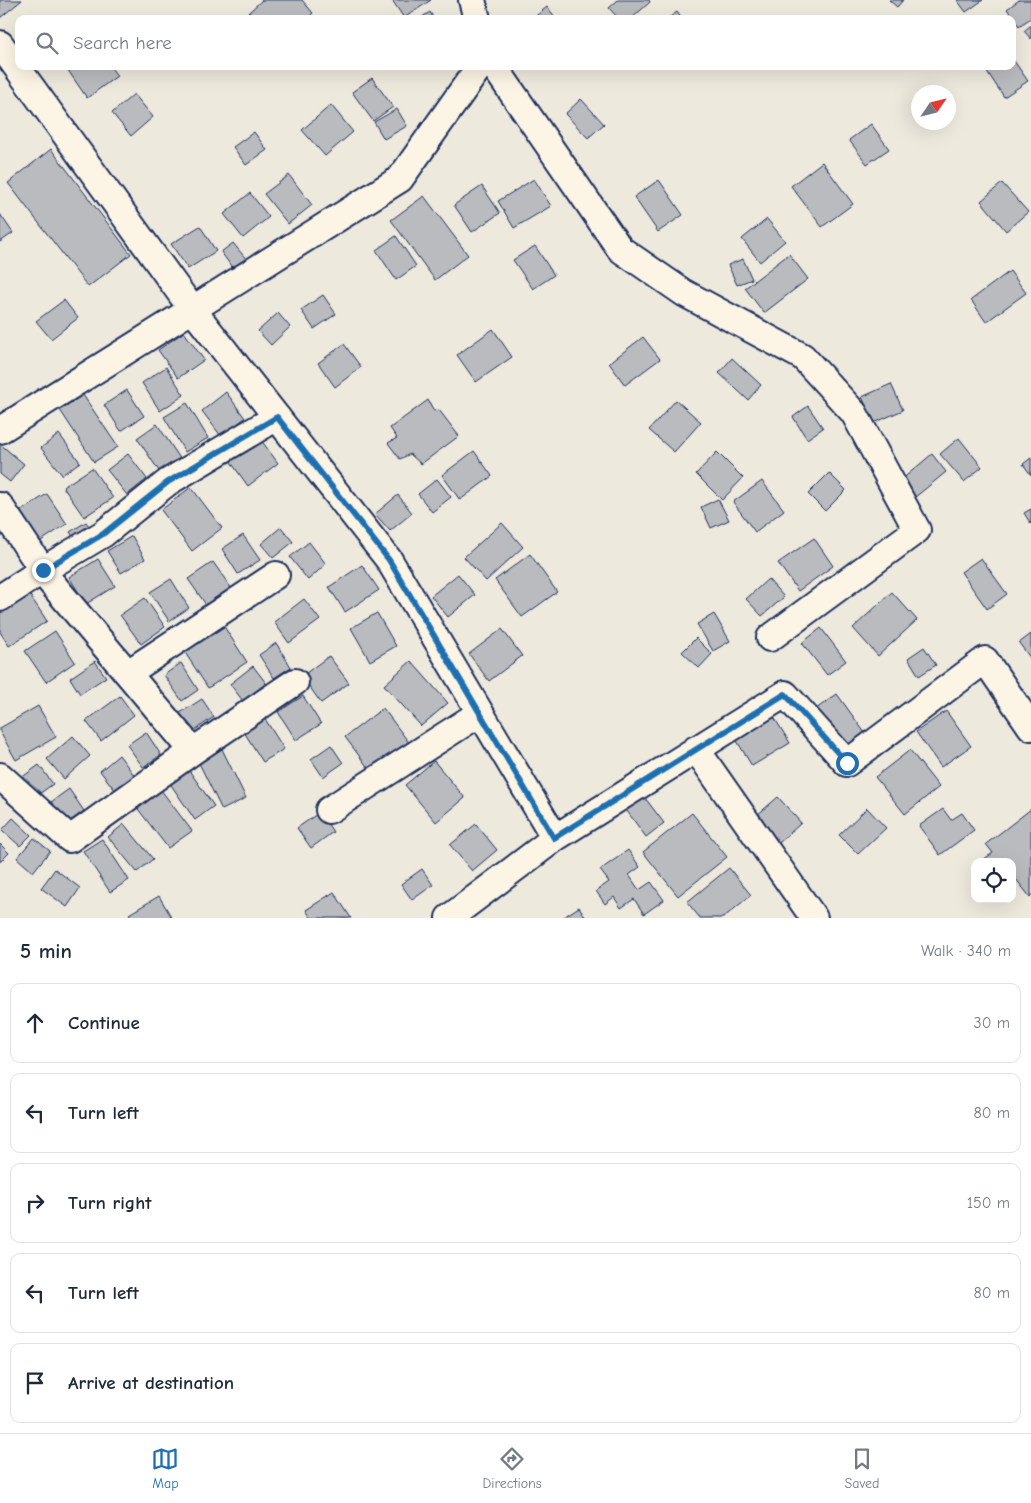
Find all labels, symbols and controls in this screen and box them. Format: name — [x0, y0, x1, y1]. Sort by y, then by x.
search box — [15, 15, 1016, 70]
icon: search — [33, 29, 61, 57]
text: Search here — [73, 32, 172, 54]
north arrow — [911, 85, 956, 130]
route end — [32, 559, 55, 582]
route start — [836, 752, 859, 775]
map controls — [971, 858, 1016, 903]
button: locate — [971, 858, 1016, 903]
text: 5 min — [20, 939, 72, 963]
text: Walk · 340 m — [921, 942, 1011, 960]
icon: ahead — [21, 1009, 49, 1037]
text: Continue — [68, 1012, 140, 1034]
text: 30 m — [974, 1014, 1010, 1032]
icon: left — [21, 1099, 49, 1127]
text: Turn left — [68, 1102, 139, 1124]
text: 80 m — [973, 1104, 1010, 1122]
icon: right — [21, 1189, 49, 1217]
text: Turn right — [68, 1192, 152, 1214]
text: 150 m — [967, 1194, 1010, 1212]
icon: left — [21, 1279, 49, 1307]
text: Turn left — [68, 1282, 139, 1304]
text: 80 m — [973, 1284, 1010, 1302]
icon: arrive — [21, 1369, 49, 1397]
text: Arrive at destination — [68, 1372, 234, 1394]
tab: Map — [151, 1445, 179, 1492]
tab: Directions — [482, 1445, 542, 1492]
tab: Saved — [845, 1445, 880, 1492]

